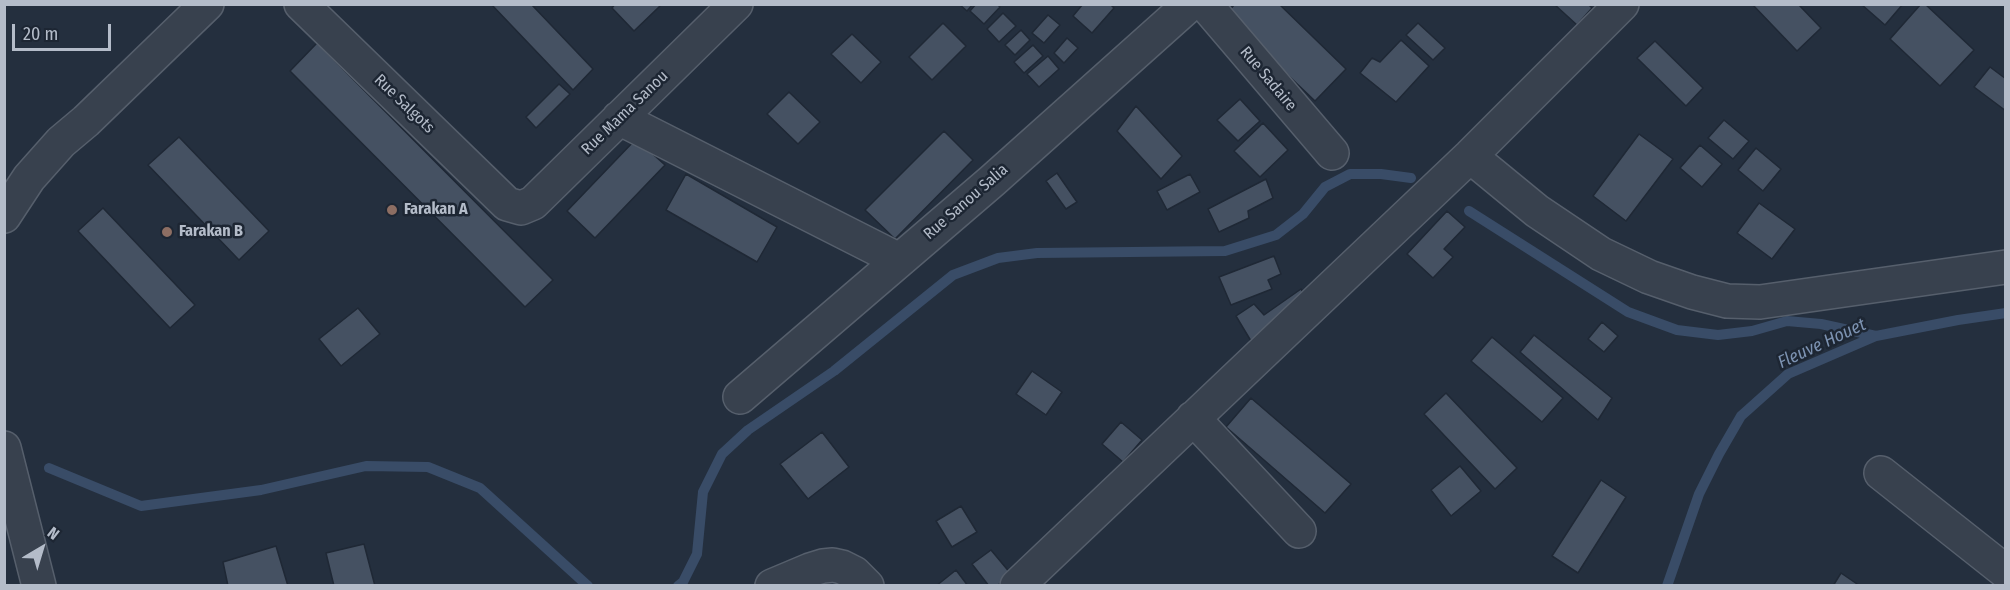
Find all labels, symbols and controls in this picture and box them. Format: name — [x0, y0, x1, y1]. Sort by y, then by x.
scale bar — [15, 12, 114, 50]
text: 20 m — [23, 23, 58, 45]
street label: Rue Sadaire — [1236, 43, 1300, 115]
street label: Rue Mama Sanou — [578, 67, 672, 159]
street label: Rue Salgots — [370, 71, 438, 137]
street label: Rue Sanou Salia — [920, 160, 1012, 244]
place label: Farakan A — [404, 200, 468, 220]
marker: Farakan A — [385, 203, 399, 217]
place label: Farakan B — [179, 222, 243, 242]
marker: Farakan B — [160, 225, 174, 239]
water label: Fleuve Houet — [1774, 314, 1870, 374]
north arrow — [12, 518, 72, 578]
text: N — [44, 523, 63, 544]

